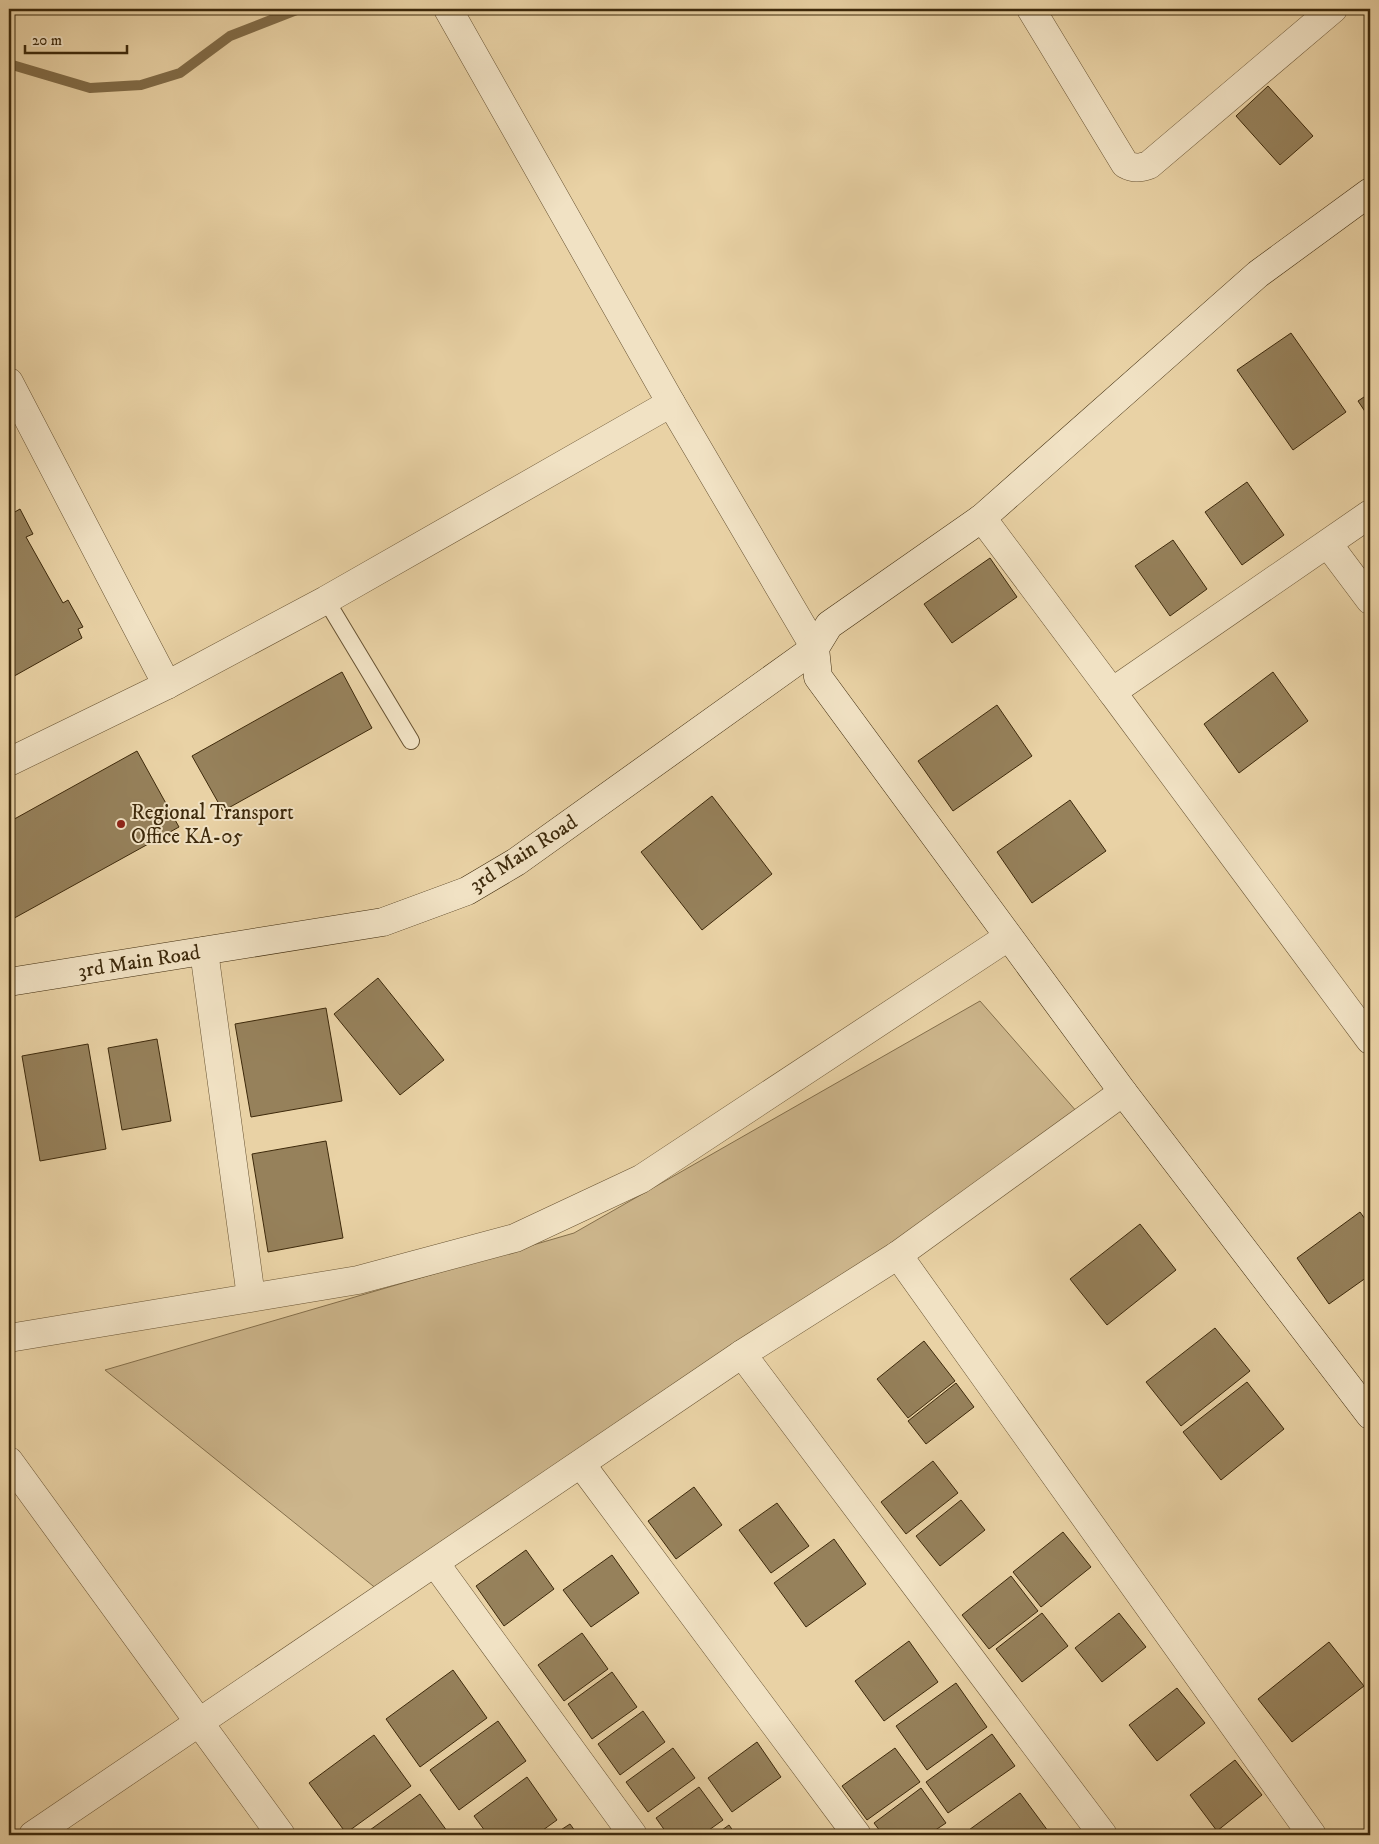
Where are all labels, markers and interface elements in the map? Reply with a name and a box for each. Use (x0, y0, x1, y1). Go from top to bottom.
scale bar (25, 22, 128, 54)
text: 20 m (32, 31, 62, 50)
place label: Regional Transport Office KA-05 (131, 800, 294, 850)
street label: 3rd Main Road (465, 809, 583, 898)
marker: Regional Transport Office KA-05 (115, 818, 127, 830)
street label: 3rd Main Road (76, 939, 202, 984)

